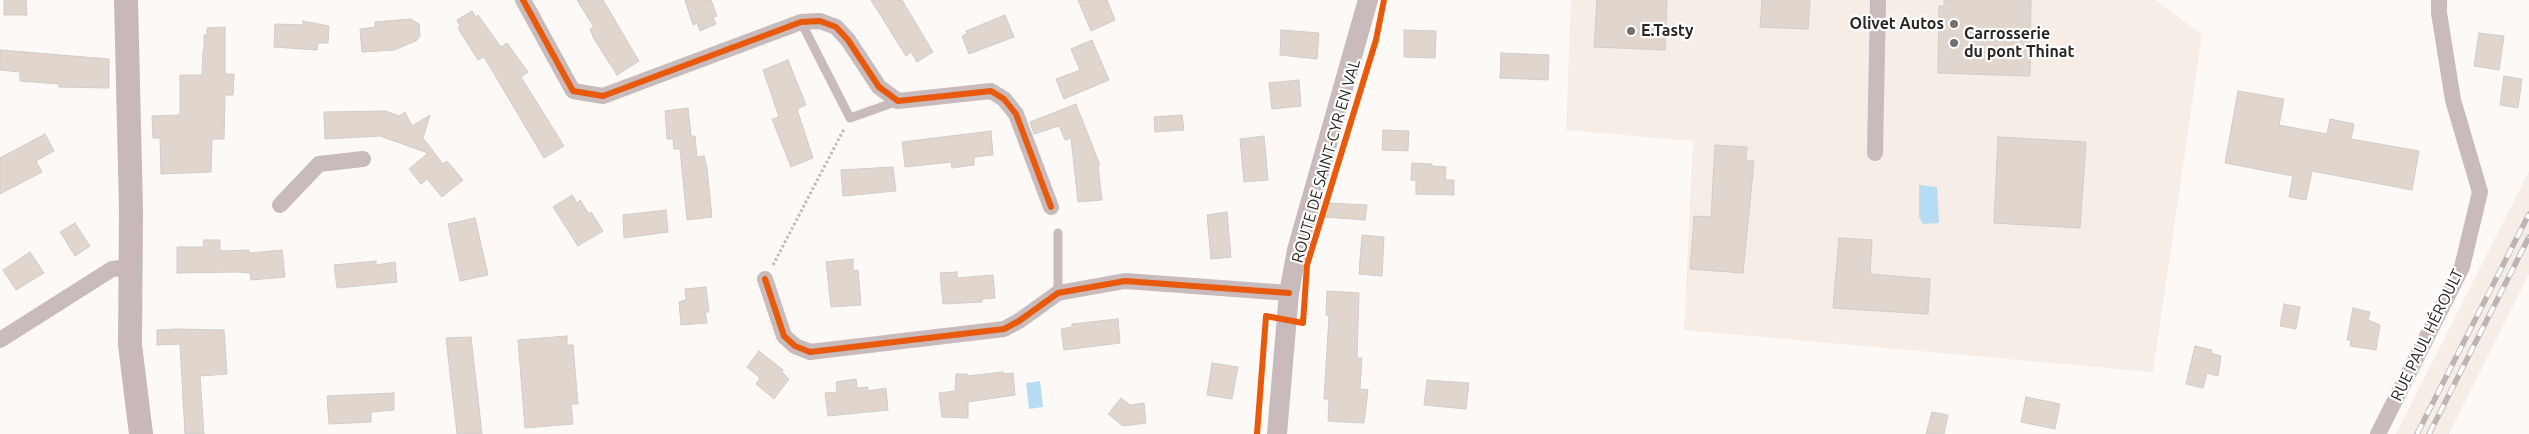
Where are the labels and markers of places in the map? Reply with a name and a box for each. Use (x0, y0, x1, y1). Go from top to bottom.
place label: Olivet Autos (1850, 14, 1944, 34)
marker: Olivet Autos (1948, 18, 1960, 30)
place label: E.Tasty (1641, 21, 1694, 41)
place label: Carrosserie du pont Thinat (1964, 24, 2074, 62)
marker: E.Tasty (1625, 25, 1637, 37)
marker: Carrosserie du pont Thinat (1948, 37, 1960, 49)

